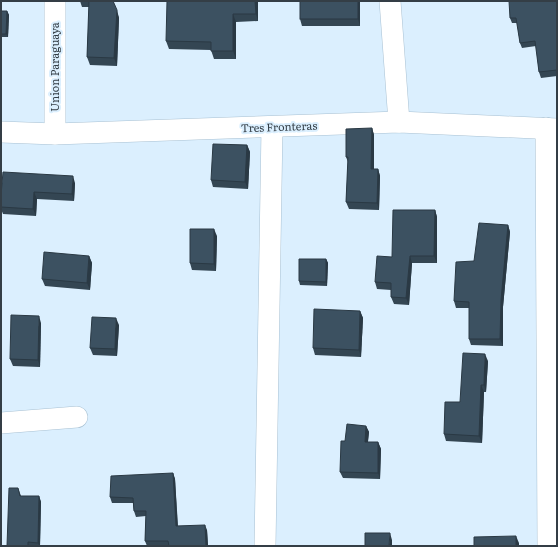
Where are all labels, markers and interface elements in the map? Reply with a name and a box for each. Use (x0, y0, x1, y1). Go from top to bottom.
street label: Union Paraguaya (46, 22, 62, 112)
street label: Tres Fronteras (240, 117, 318, 135)

